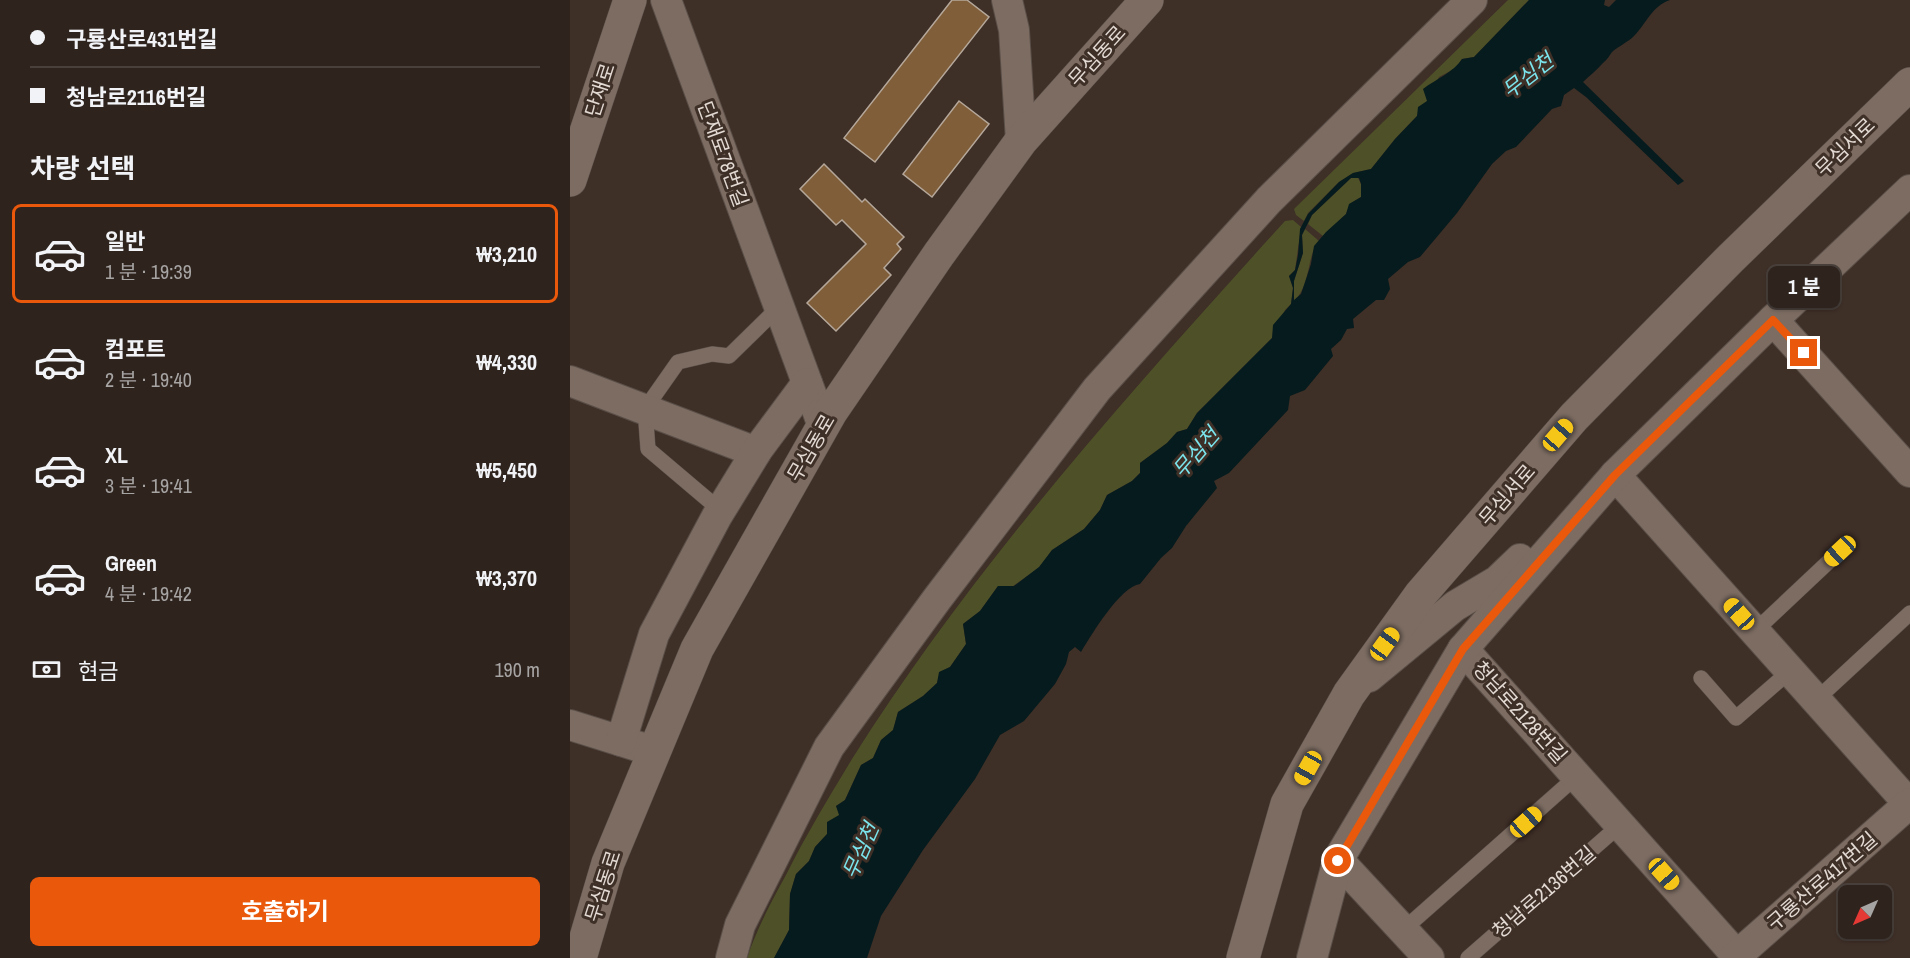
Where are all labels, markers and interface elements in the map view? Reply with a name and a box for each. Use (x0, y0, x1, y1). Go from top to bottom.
street label: 무심동로 (1062, 19, 1131, 92)
text: 구룡산로431번길 (66, 24, 218, 54)
water label: 무심천 (1496, 45, 1562, 105)
street label: 단재로 (578, 59, 621, 120)
text: 청남로2116번길 (66, 82, 206, 112)
street label: 단재로78번길 (692, 97, 755, 210)
street label: 무심서로 (1809, 111, 1881, 182)
text: 차량 선택 (30, 150, 136, 186)
text: 일반 (105, 226, 145, 256)
icon: car (33, 227, 87, 281)
text: ₩3,210 (476, 239, 537, 269)
text: 1 분 · 19:39 (105, 258, 192, 285)
callout: 1 분 (1768, 266, 1840, 308)
text: 1 분 (1788, 273, 1820, 300)
text: 컴포트 (105, 334, 166, 364)
icon: car (33, 335, 87, 389)
route end (1790, 339, 1817, 366)
text: ₩4,330 (476, 347, 537, 377)
text: 2 분 · 19:40 (105, 366, 192, 393)
street label: 무심동로 (780, 409, 841, 486)
car (1539, 416, 1577, 454)
water label: 무심천 (1166, 419, 1227, 484)
text: XL (105, 440, 128, 470)
icon: car (33, 443, 87, 497)
text: ₩5,450 (476, 455, 537, 485)
street label: 무심서로 (1472, 458, 1541, 531)
text: 3 분 · 19:41 (105, 472, 192, 499)
car (1821, 532, 1859, 570)
text: Green (105, 548, 157, 578)
icon: car (33, 551, 87, 605)
text: ₩3,370 (476, 563, 537, 593)
text: 4 분 · 19:42 (105, 580, 192, 607)
car (1720, 595, 1758, 633)
car (1367, 624, 1403, 664)
icon: cash (30, 653, 63, 686)
street label: 청남로2128번길 (1467, 655, 1573, 768)
text: 현금 (78, 656, 118, 686)
text: 190 m (494, 656, 540, 683)
car (1291, 748, 1325, 788)
car (1507, 803, 1545, 841)
water label: 무심천 (836, 816, 887, 883)
street label: 구룡산로417번길 (1761, 825, 1883, 936)
street label: 청남로2136번길 (1486, 839, 1601, 944)
street label: 무심동로 (578, 847, 627, 925)
route start (1324, 847, 1351, 874)
car (1645, 855, 1683, 893)
button: 호출하기 (30, 877, 540, 946)
north arrow (1838, 885, 1892, 939)
map controls (1838, 885, 1892, 939)

